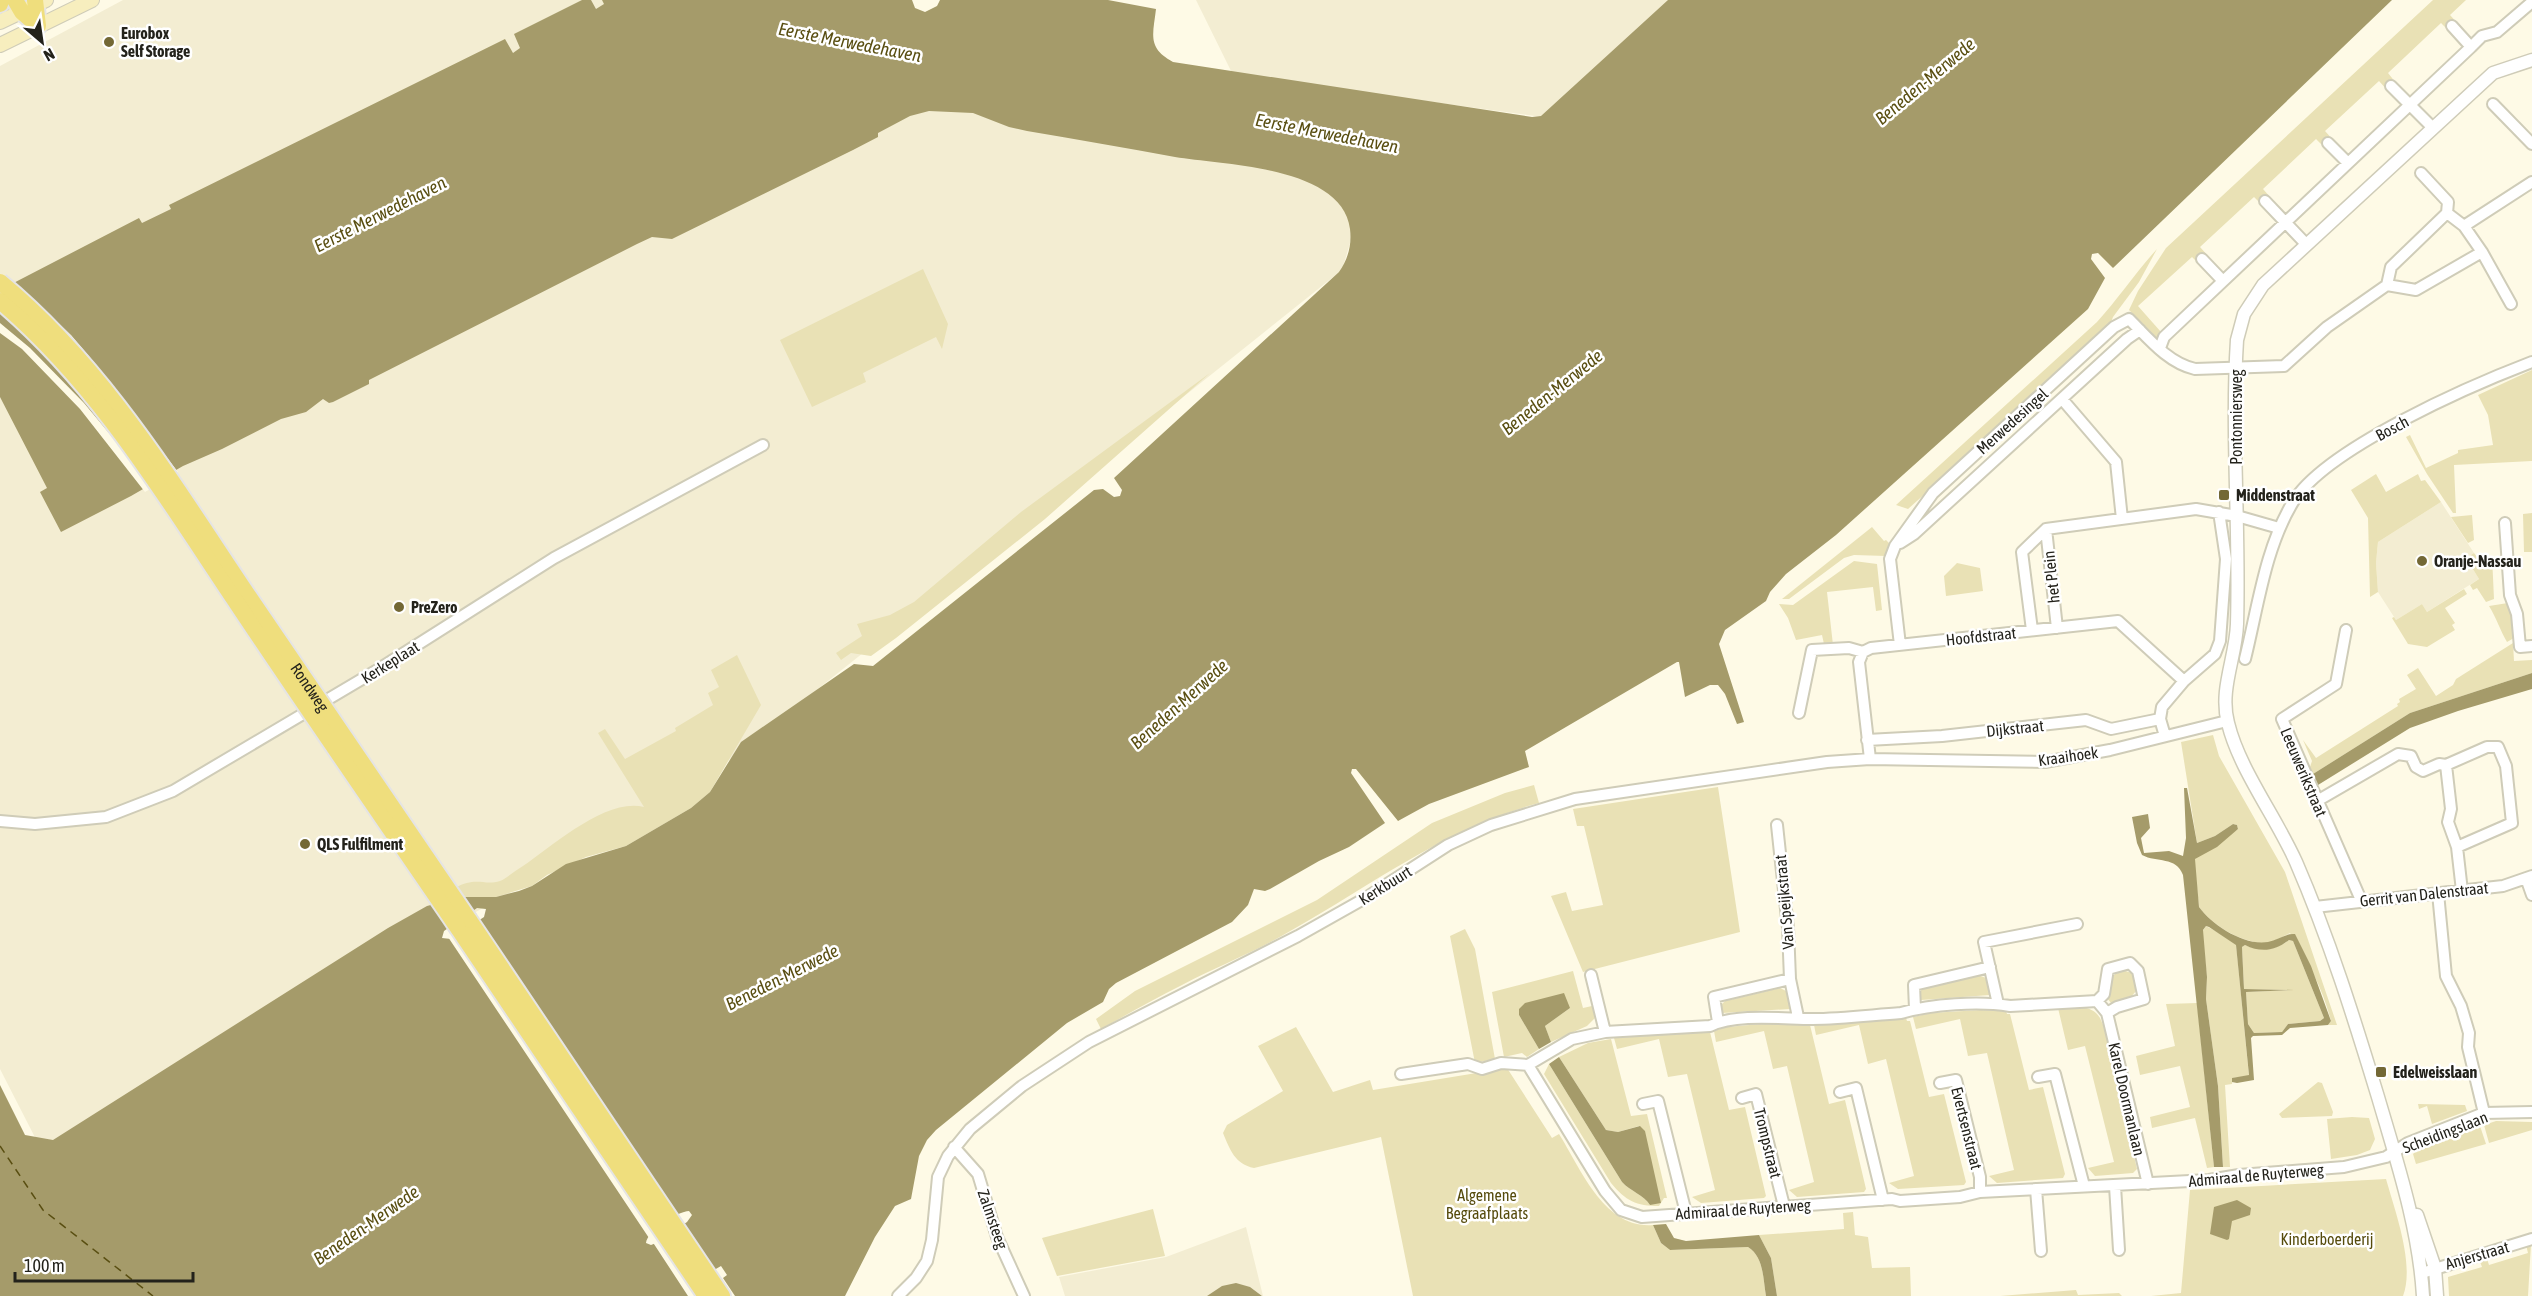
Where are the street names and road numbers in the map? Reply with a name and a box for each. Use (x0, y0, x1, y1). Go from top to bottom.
street label: Pontonniersweg (2227, 369, 2246, 465)
street label: Merwedesingel (1973, 384, 2052, 458)
street label: Bosch (2373, 412, 2411, 444)
street label: het Plein (2039, 550, 2063, 604)
street label: Hoofdstraat (1945, 623, 2017, 649)
street label: Kerkeplaat (358, 637, 423, 688)
street label: Rondweg (287, 660, 333, 715)
street label: Dijkstraat (1985, 716, 2045, 741)
street label: Leeuwerikstraat (2277, 725, 2331, 819)
street label: Kraaihoek (2037, 743, 2099, 769)
street label: Van Speijkstraat (1771, 853, 1798, 950)
street label: Kerkbuurt (1355, 862, 1415, 908)
street label: Gerrit van Dalenstraat (2359, 878, 2490, 910)
street label: Karel Doormanlaan (2105, 1041, 2149, 1157)
street label: Evertsenstraat (1948, 1085, 1986, 1172)
street label: Trompstraat (1750, 1106, 1785, 1181)
street label: Scheidingslaan (2400, 1108, 2490, 1157)
street label: Admiraal de Ruyterweg (2188, 1160, 2325, 1191)
street label: Zalmsteeg (973, 1187, 1012, 1252)
street label: Admiraal de Ruyterweg (1675, 1195, 1811, 1224)
street label: Anjerstraat (2443, 1237, 2512, 1274)

